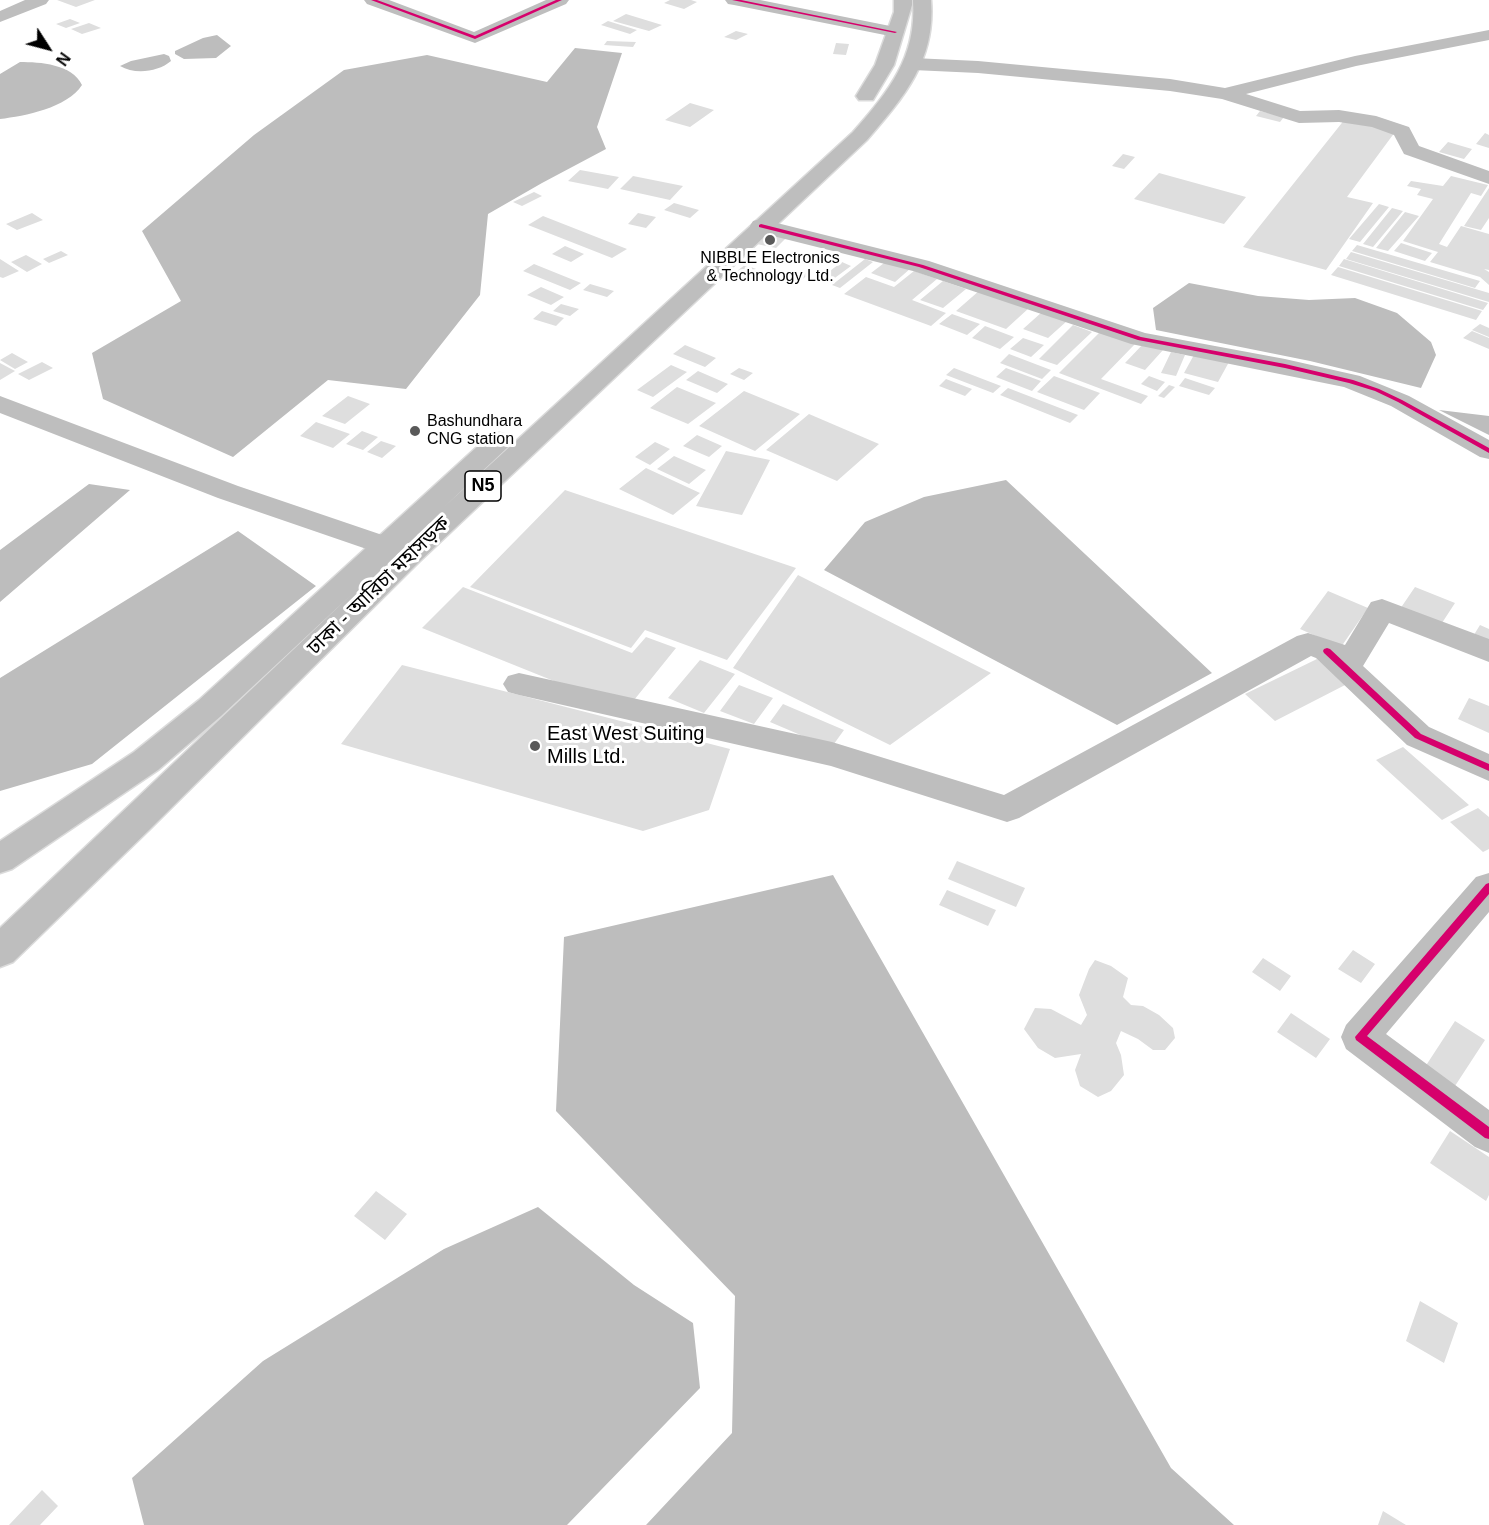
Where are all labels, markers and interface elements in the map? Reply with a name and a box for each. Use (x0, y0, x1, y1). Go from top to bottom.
north arrow (18, 18, 78, 78)
text: N (53, 49, 73, 69)
marker: NIBBLE Electronics & Technology Ltd. (763, 233, 777, 247)
place label: NIBBLE Electronics & Technology Ltd. (700, 249, 840, 287)
place label: Bashundhara CNG station (427, 412, 522, 450)
marker: Bashundhara CNG station (408, 424, 422, 438)
road number: N5 (465, 471, 501, 501)
street label: ঢাকা - আরিচা মহাসড়ক (303, 512, 455, 660)
place label: East West Suiting Mills Ltd. (547, 722, 704, 769)
marker: East West Suiting Mills Ltd. (528, 739, 542, 753)

